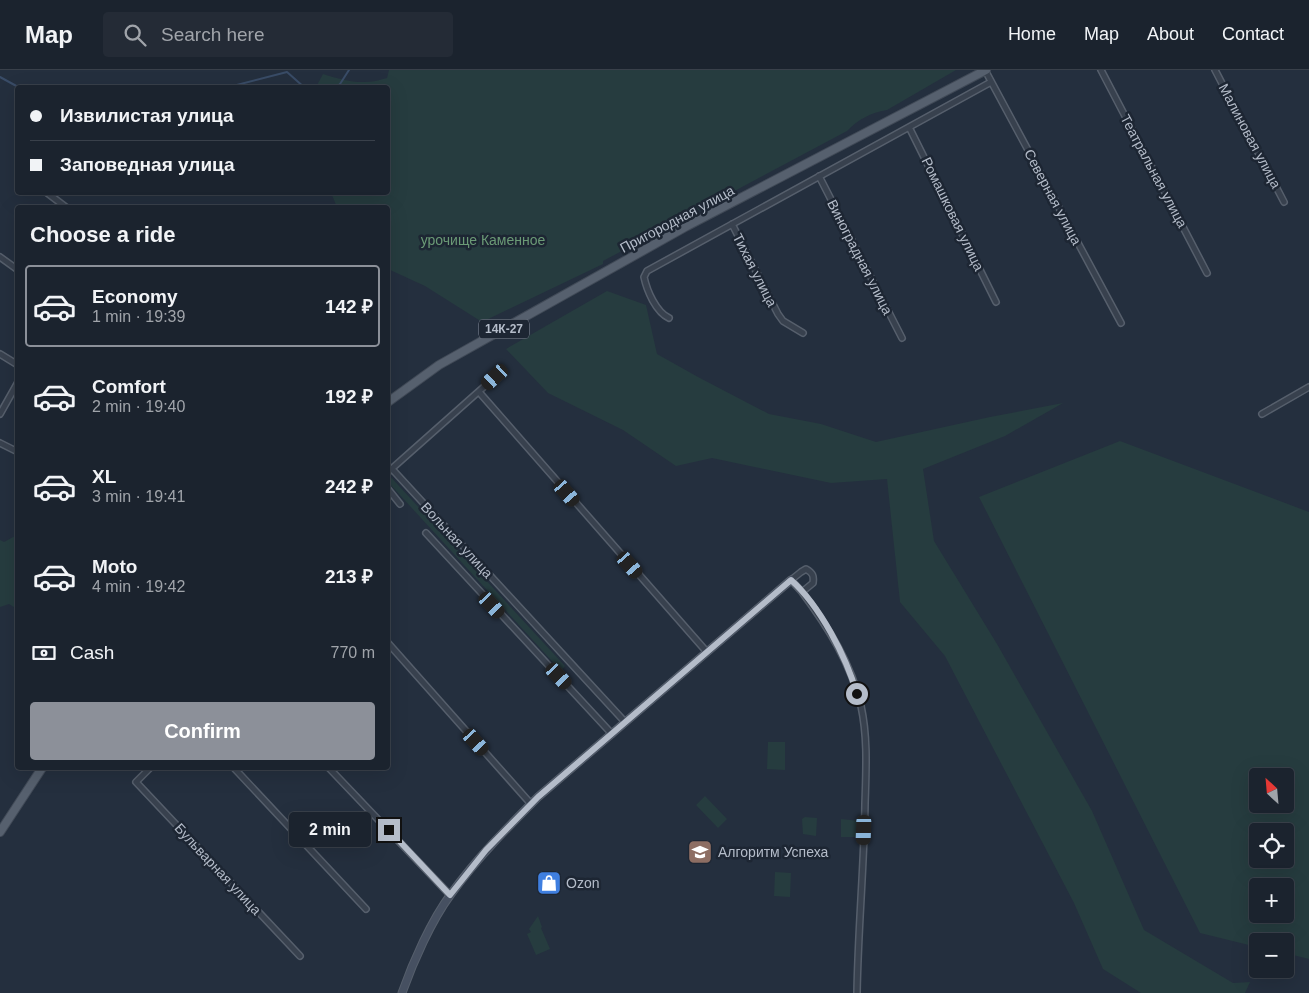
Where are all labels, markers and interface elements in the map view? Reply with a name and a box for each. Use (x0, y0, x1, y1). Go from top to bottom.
search box (103, 12, 453, 57)
text: Map (25, 21, 73, 48)
icon: search (121, 21, 149, 49)
text: Search here (161, 24, 265, 45)
text: Home (1008, 24, 1056, 44)
text: Map (1084, 24, 1119, 44)
text: About (1147, 24, 1194, 44)
text: Contact (1222, 24, 1284, 44)
street label: Малиновая улица (1216, 81, 1284, 191)
text: Извилистая улица (60, 105, 234, 126)
street label: Театральная улица (1117, 112, 1191, 231)
street label: Северная улица (1021, 146, 1085, 248)
text: Заповедная улица (60, 154, 235, 175)
street label: Ромашковая улица (919, 155, 988, 274)
street label: Пригородная улица (617, 182, 737, 256)
street label: Виноградная улица (824, 197, 896, 317)
text: Choose a ride (30, 222, 175, 247)
street label: Тихая улица (730, 231, 780, 310)
park label: урочище Каменное (421, 232, 546, 248)
icon: car (32, 284, 77, 329)
text: Economy (92, 286, 178, 307)
text: 142 ₽ (325, 296, 373, 317)
text: 1 min · 19:39 (92, 308, 185, 325)
road number: 14К-27 (479, 320, 529, 338)
car (478, 361, 511, 393)
icon: car (32, 374, 77, 419)
text: Comfort (92, 376, 166, 397)
text: 192 ₽ (325, 386, 373, 407)
text: 2 min · 19:40 (92, 398, 185, 415)
icon: car (32, 464, 77, 509)
text: XL (92, 466, 116, 487)
text: 242 ₽ (325, 476, 373, 497)
car (551, 477, 582, 509)
text: 3 min · 19:41 (92, 488, 185, 505)
street label: Вольная улица (418, 499, 496, 581)
car (614, 549, 645, 581)
icon: car (32, 554, 77, 599)
text: Moto (92, 556, 137, 577)
text: 213 ₽ (325, 566, 373, 587)
text: 4 min · 19:42 (92, 578, 185, 595)
car (476, 589, 507, 621)
icon: cash (30, 639, 58, 667)
text: Cash (70, 642, 114, 663)
text: 770 m (331, 644, 375, 661)
car (543, 660, 574, 692)
route start (846, 683, 868, 705)
button: Confirm (30, 702, 375, 760)
car (460, 726, 491, 758)
north arrow (1249, 768, 1294, 812)
map controls (1249, 768, 1294, 978)
callout: 2 min (289, 812, 372, 848)
car (855, 815, 872, 845)
route end (378, 819, 400, 841)
street label: Бульварная улица (171, 820, 265, 918)
text: 2 min (309, 821, 351, 838)
button: locate (1249, 823, 1294, 868)
school or university icon: Алгоритм Успеха (687, 839, 713, 865)
place label: Алгоритм Успеха (718, 844, 828, 860)
shop icon: Ozon (536, 870, 562, 896)
place label: Ozon (566, 875, 599, 891)
button: + (1249, 878, 1294, 923)
button: − (1249, 933, 1294, 978)

